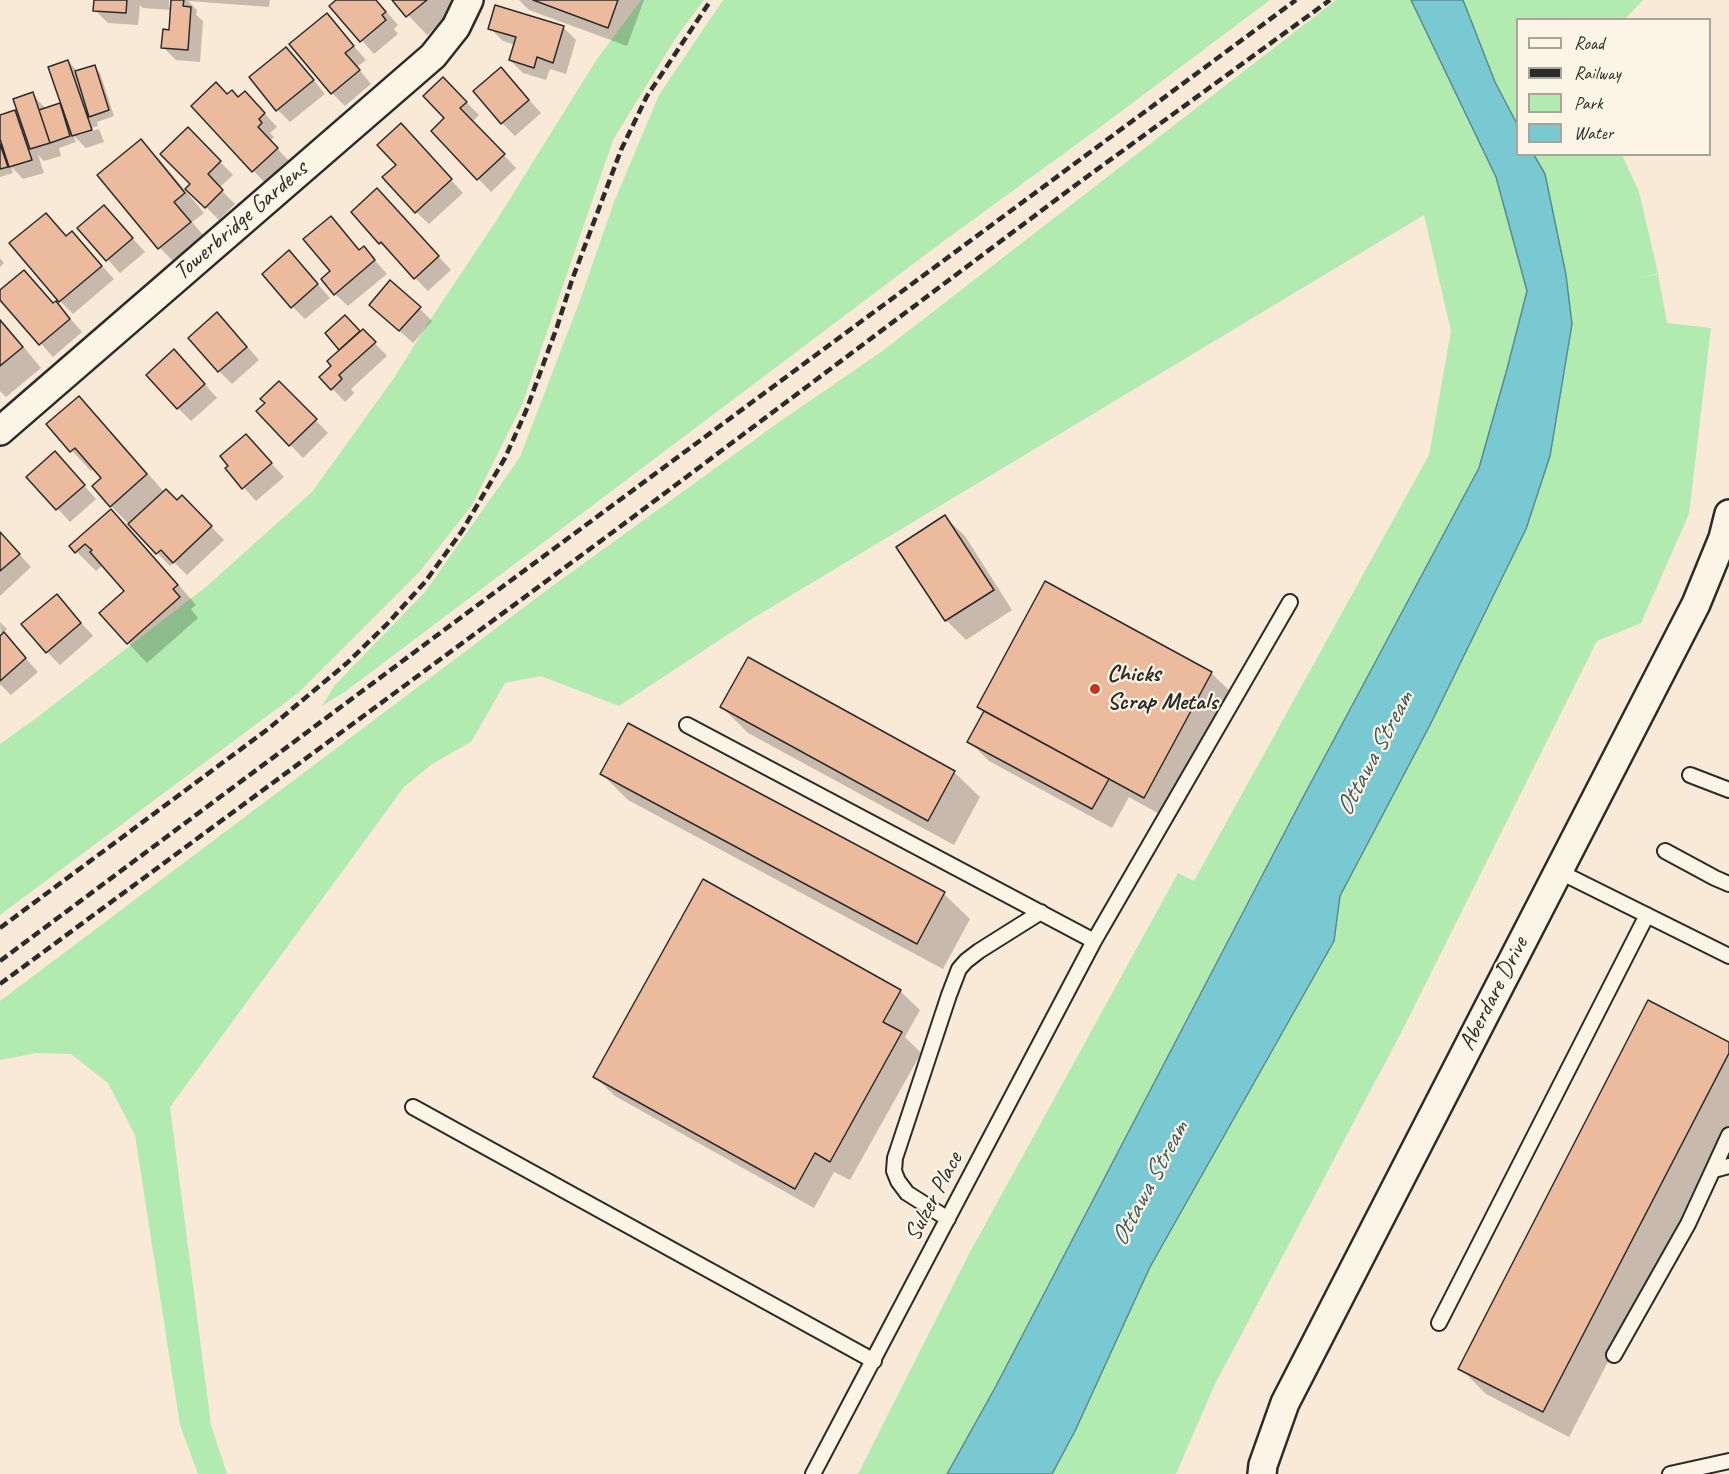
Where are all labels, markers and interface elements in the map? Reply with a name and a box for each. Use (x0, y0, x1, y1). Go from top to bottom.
legend (1516, 18, 1711, 156)
text: Road (1574, 32, 1604, 54)
text: Railway (1574, 62, 1621, 84)
text: Park (1574, 92, 1603, 114)
text: Water (1574, 122, 1613, 144)
street label: Towerbridge Gardens (168, 155, 314, 287)
place label: Chicks Scrap Metals (1107, 661, 1217, 717)
marker: Chicks Scrap Metals (1088, 682, 1102, 696)
water label: Ottawa Stream (1329, 686, 1421, 822)
street label: Aberdare Drive (1453, 933, 1535, 1055)
water label: Ottawa Stream (1104, 1116, 1196, 1252)
street label: Sulzer Place (899, 1148, 969, 1246)

